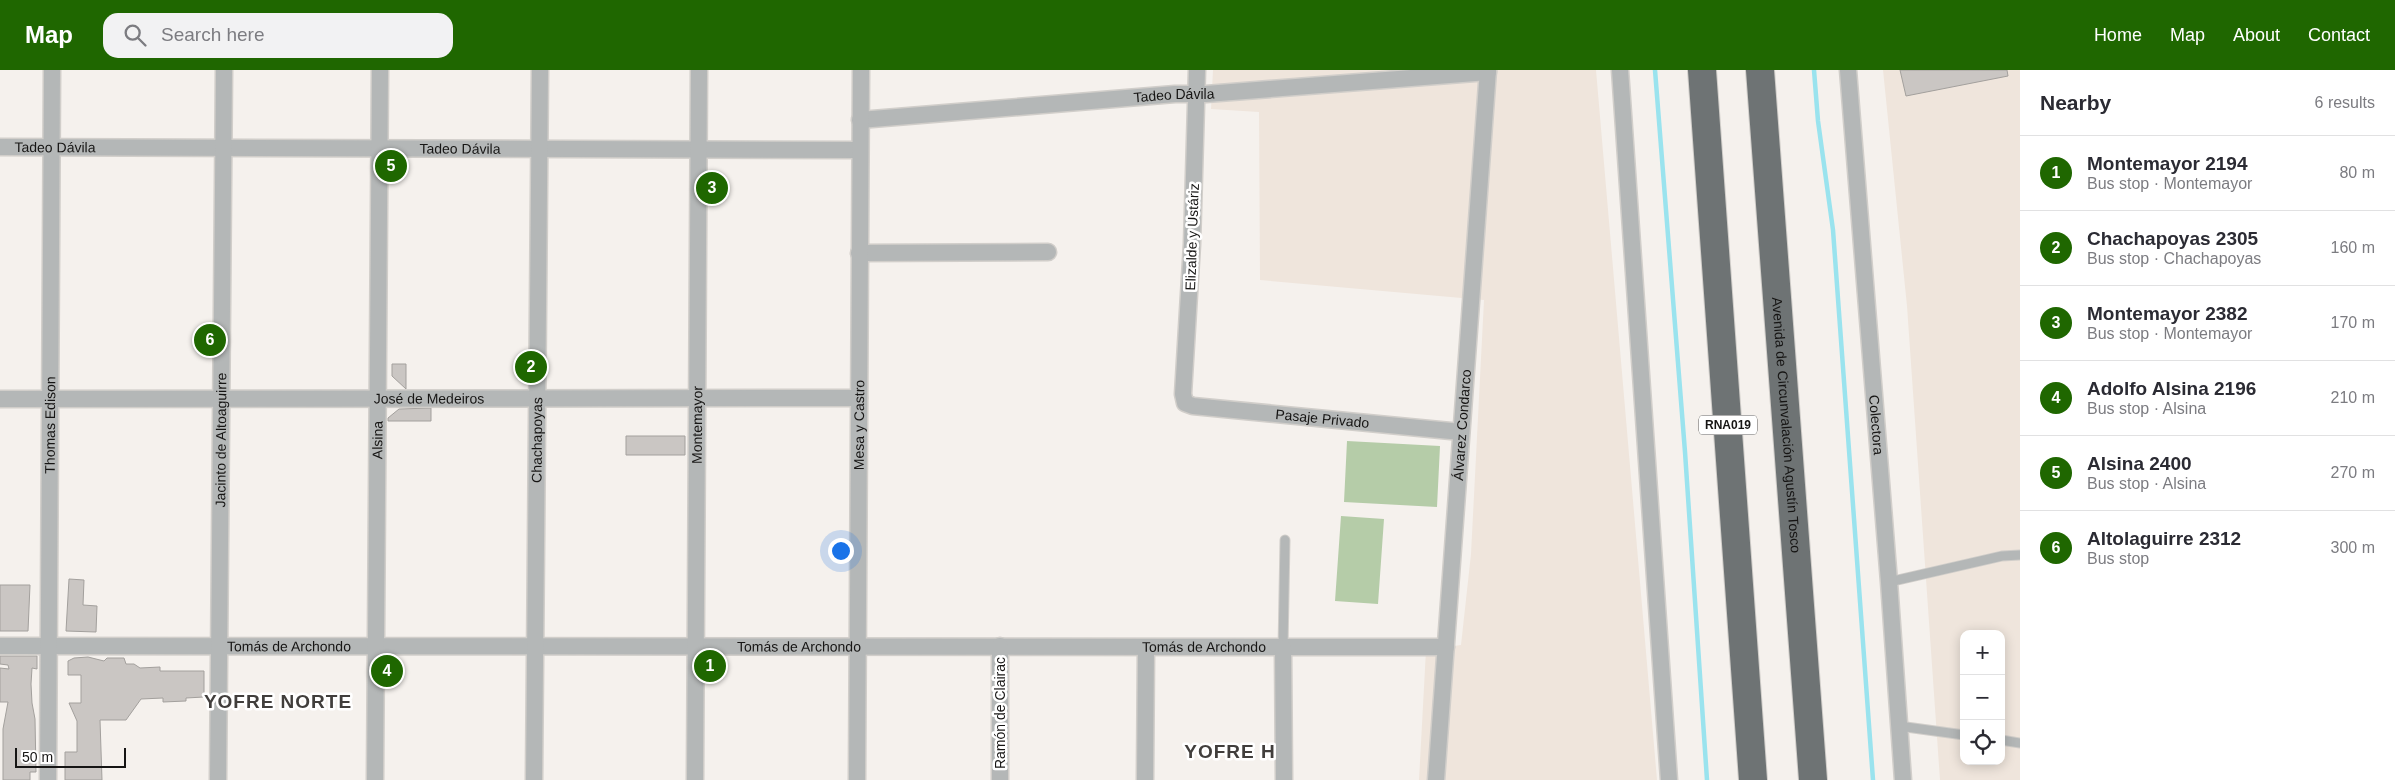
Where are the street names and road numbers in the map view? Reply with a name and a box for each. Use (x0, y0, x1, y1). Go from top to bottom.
street label: Tadeo Dávila (1133, 85, 1215, 105)
street label: Tadeo Dávila (14, 139, 96, 155)
street label: Tadeo Dávila (419, 140, 501, 157)
street label: Elizalde y Ustáriz (1182, 183, 1202, 291)
street label: Avenida de Circunvalación Agustín Tosco (1769, 296, 1804, 554)
street label: Álvarez Condarco (1450, 369, 1474, 481)
street label: Jacinto de Altoaguirre (212, 372, 229, 507)
street label: Thomas Edison (42, 376, 58, 474)
street label: Mesa y Castro (851, 380, 867, 470)
street label: Montemayor (689, 386, 705, 464)
street label: José de Medeiros (374, 390, 484, 407)
street label: Colectora (1866, 394, 1887, 456)
street label: Chachapoyas (529, 397, 545, 483)
street label: Pasaje Privado (1275, 406, 1370, 431)
road number: RNA019 (1699, 416, 1757, 434)
street label: Alsina (369, 421, 386, 459)
street label: Tomás de Archondo (227, 638, 351, 654)
street label: Tomás de Archondo (737, 639, 861, 655)
street label: Tomás de Archondo (1142, 639, 1266, 655)
street label: Ramón de Clairac (992, 657, 1008, 769)

